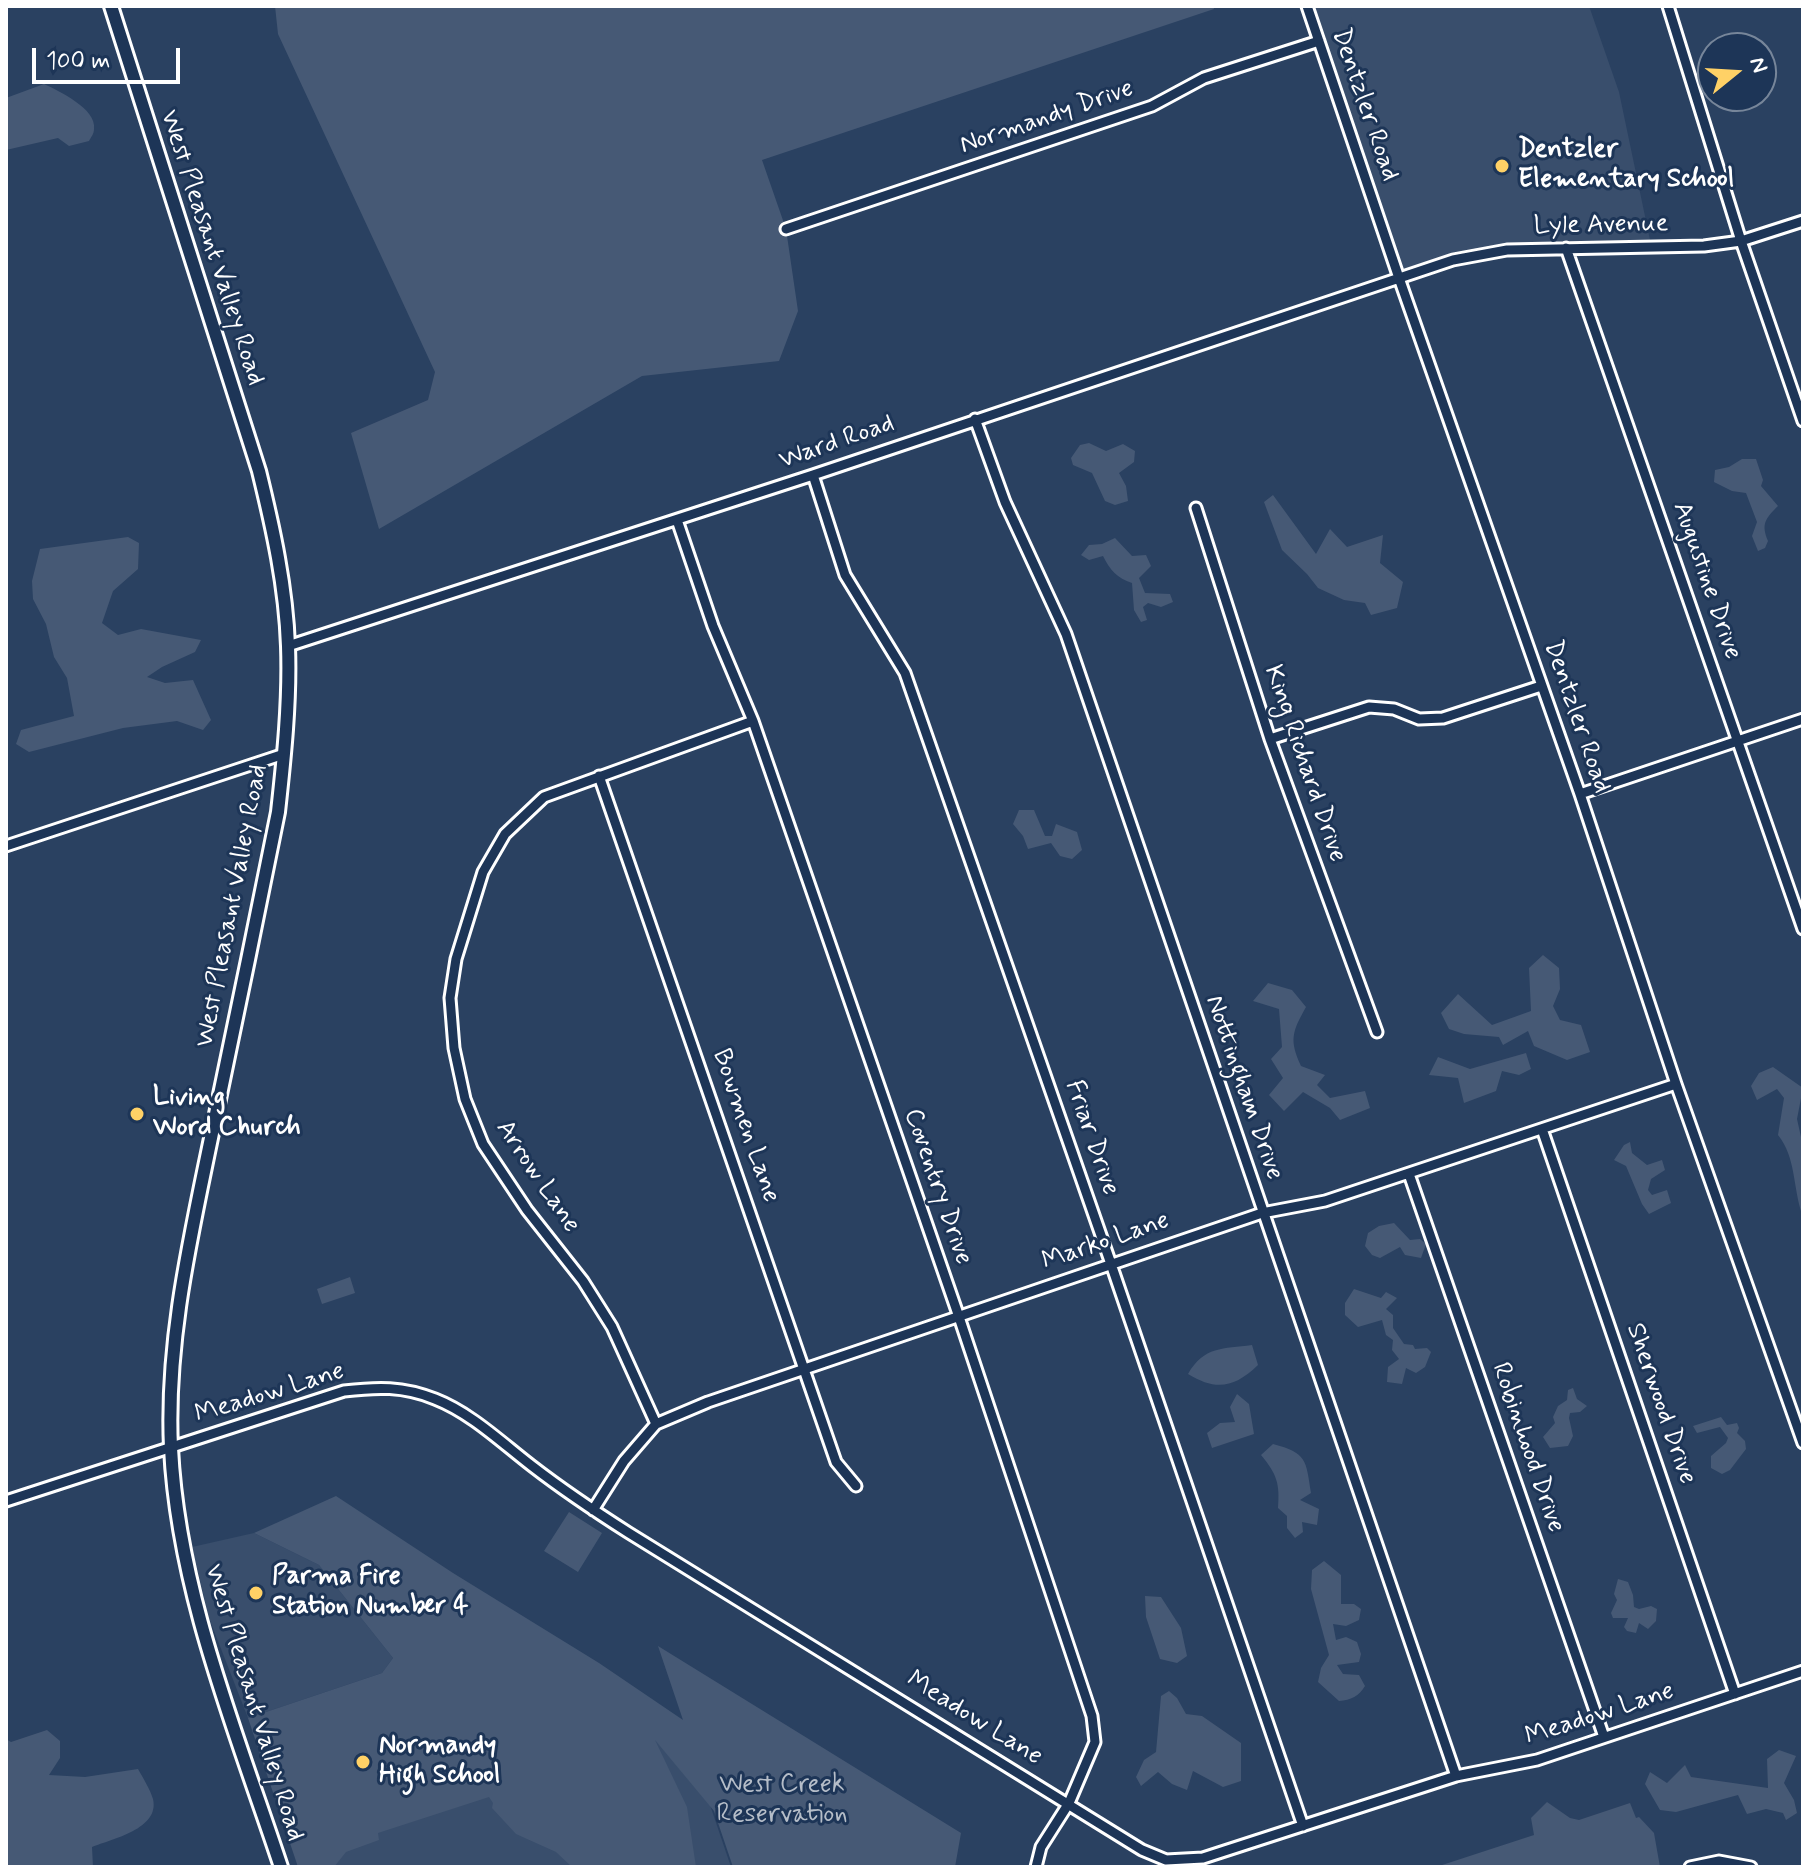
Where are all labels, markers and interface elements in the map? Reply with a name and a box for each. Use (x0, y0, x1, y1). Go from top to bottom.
street label: Dentzler Road (1323, 25, 1405, 185)
scale bar (36, 32, 184, 82)
north arrow (1697, 32, 1777, 112)
text: 100 m (46, 46, 110, 77)
text: N (1742, 54, 1774, 76)
street label: Normandy Drive (956, 74, 1138, 162)
street label: West Pleasant Valley Road (152, 106, 270, 390)
place label: Dentzler Elementary School (1518, 135, 1734, 196)
marker: Dentzler Elementary School (1493, 157, 1511, 175)
street label: Lyle Avenue (1533, 209, 1669, 243)
street label: Ward Road (775, 409, 899, 477)
street label: Augustine Drive (1664, 498, 1748, 664)
street label: Dentzler Road (1535, 637, 1617, 797)
street label: King Richard Drive (1256, 661, 1352, 867)
street label: West Pleasant Valley Road (190, 762, 276, 1050)
street label: Nottingham Drive (1197, 992, 1289, 1184)
street label: Bowmen Lane (704, 1045, 786, 1207)
street label: Friar Drive (1057, 1076, 1125, 1200)
place label: Living Word Church (153, 1083, 301, 1144)
marker: Living Word Church (128, 1105, 146, 1123)
street label: Coventry Drive (896, 1105, 978, 1269)
street label: Arrow Lane (488, 1115, 586, 1239)
street label: Marko Lane (1038, 1206, 1174, 1278)
street label: Sherwood Drive (1618, 1319, 1702, 1489)
street label: Meadow Lane (191, 1356, 349, 1432)
street label: Robinhood Drive (1483, 1359, 1571, 1537)
street label: West Pleasant Valley Road (196, 1561, 310, 1845)
place label: Parma Fire Station Number 4 (272, 1562, 468, 1624)
marker: Parma Fire Station Number 4 (247, 1584, 265, 1602)
street label: Meadow Lane (900, 1665, 1048, 1773)
street label: Meadow Lane (1522, 1676, 1678, 1754)
place label: Normandy High School (379, 1731, 500, 1792)
marker: Normandy High School (354, 1753, 372, 1771)
park label: West Creek Reservation (716, 1770, 848, 1832)

